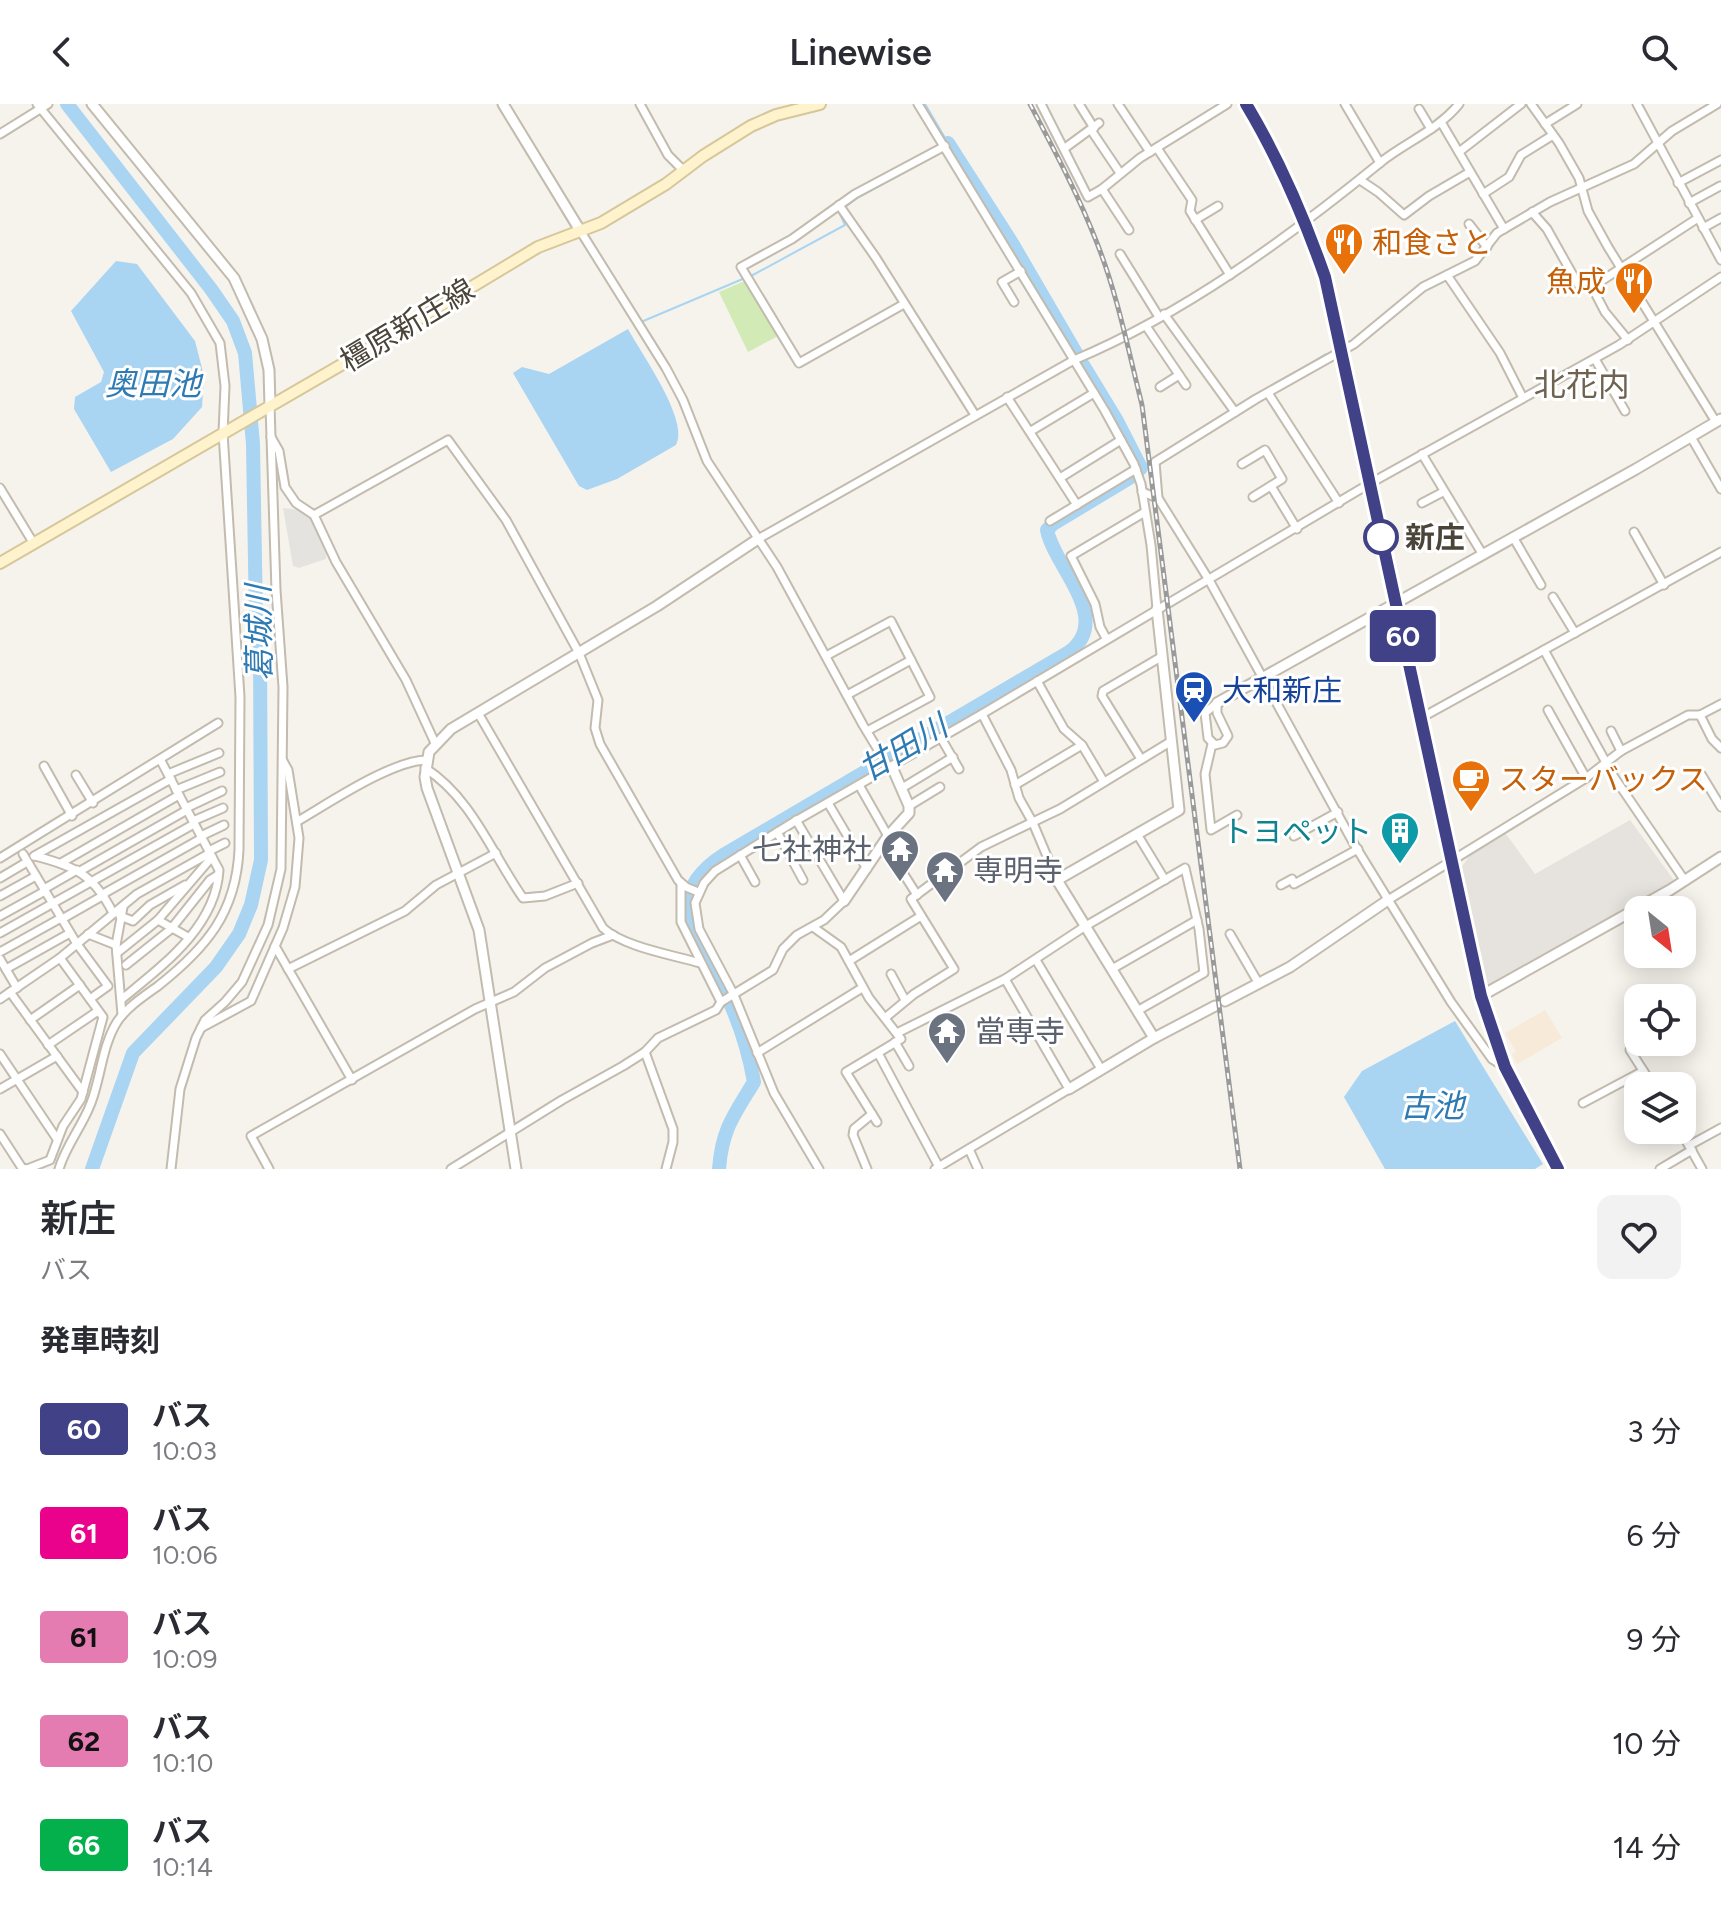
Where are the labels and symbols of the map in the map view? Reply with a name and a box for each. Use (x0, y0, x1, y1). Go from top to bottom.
restaurant icon: 和食さと (1323, 221, 1365, 276)
place label: 和食さと (1372, 224, 1492, 261)
restaurant icon: 魚成 (1613, 260, 1655, 315)
place label: 魚成 (1546, 263, 1606, 300)
street label: 橿原新庄線 (333, 271, 481, 379)
water label: 奥田池 (105, 365, 204, 403)
district label: 北花内 (1534, 366, 1630, 404)
place label: 新庄 (1405, 519, 1465, 556)
marker: 新庄 (1364, 520, 1398, 554)
water label: 葛城川 (239, 582, 279, 681)
line badge: 60 (1367, 610, 1439, 662)
station icon: 大和新庄 (1173, 669, 1215, 724)
place label: 大和新庄 (1222, 672, 1342, 709)
water label: 甘田川 (852, 705, 956, 789)
cafe icon: スターバックス (1450, 758, 1492, 813)
place label: スターバックス (1499, 761, 1708, 798)
building icon: トヨペット (1379, 810, 1421, 865)
place label: トヨペット (1222, 813, 1372, 850)
temple icon: 七社神社 (879, 828, 921, 883)
place label: 七社神社 (752, 831, 872, 868)
temple icon: 専明寺 (924, 849, 966, 904)
place label: 専明寺 (973, 852, 1063, 889)
north arrow (1624, 896, 1696, 968)
temple icon: 當専寺 (926, 1010, 968, 1065)
place label: 當専寺 (975, 1013, 1065, 1050)
water label: 古池 (1400, 1087, 1467, 1125)

